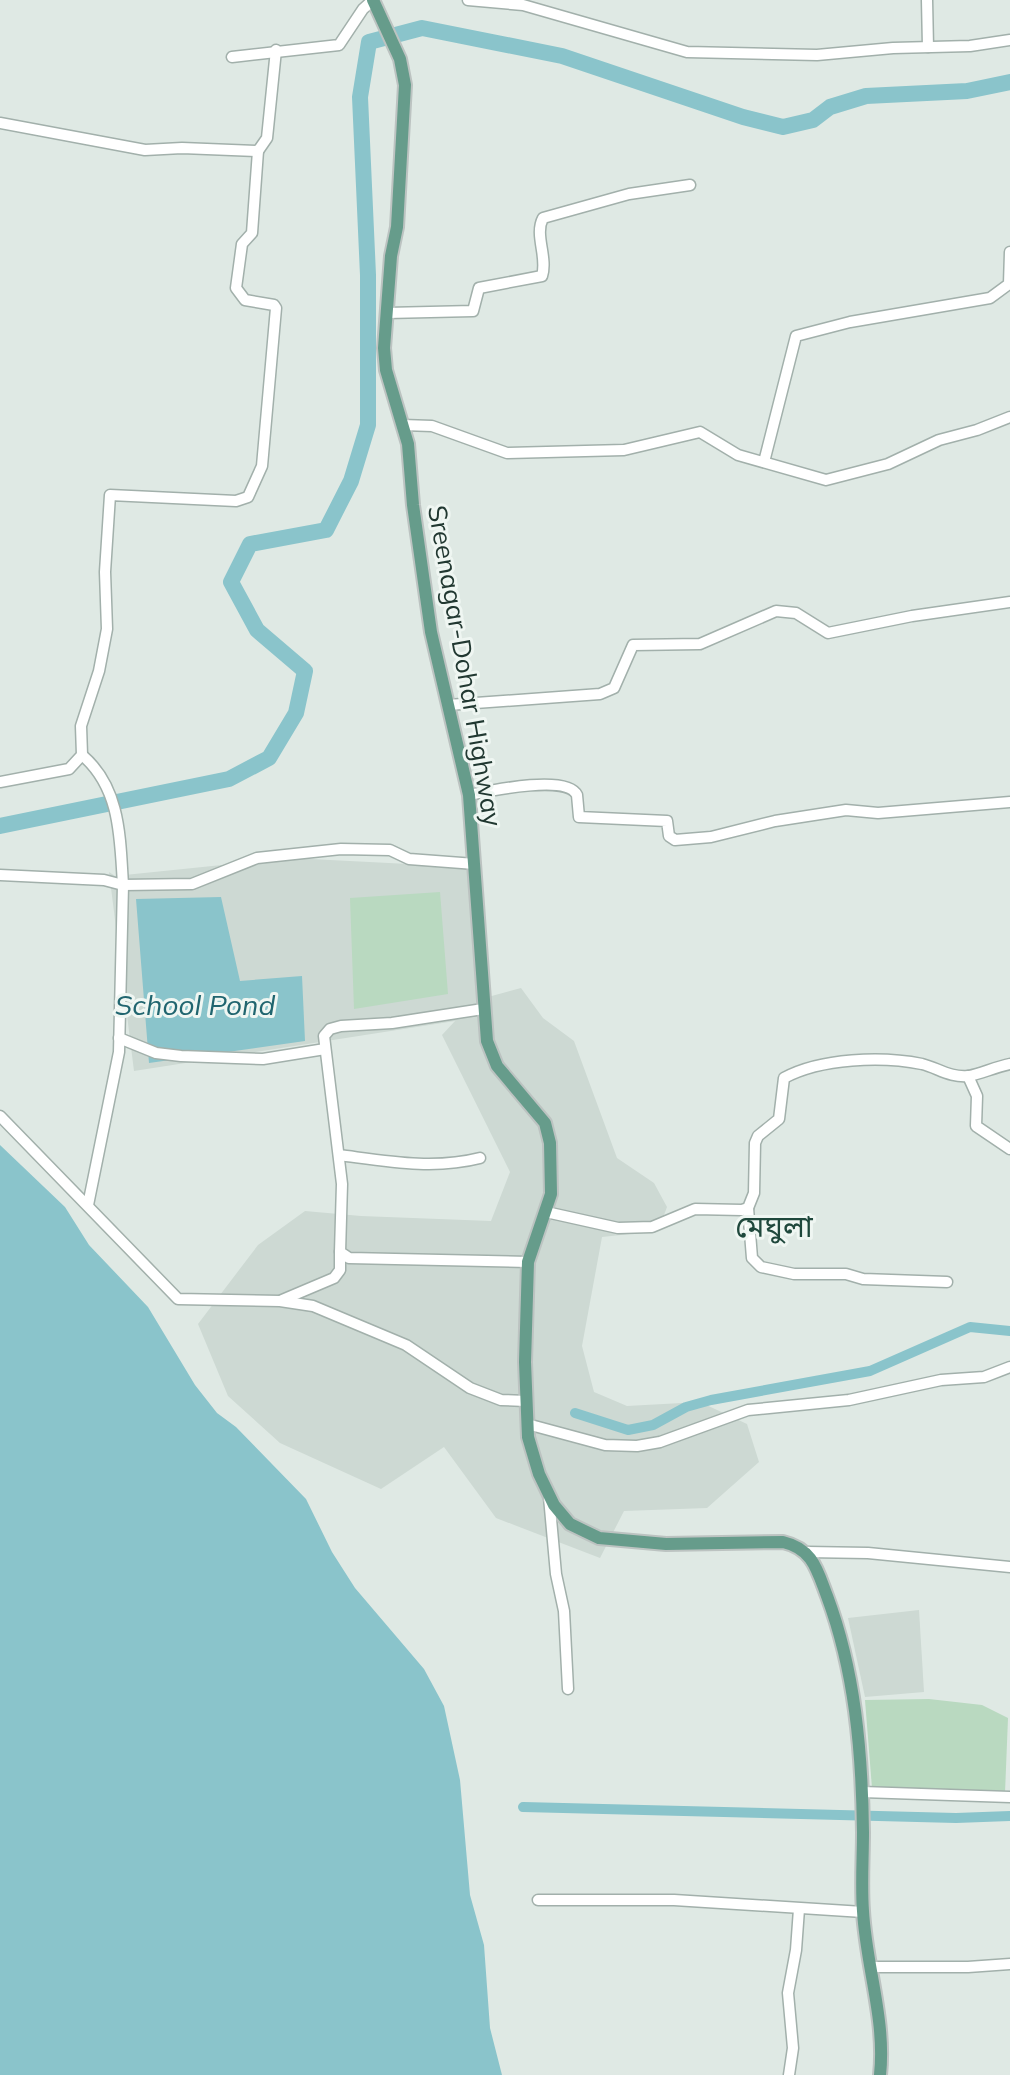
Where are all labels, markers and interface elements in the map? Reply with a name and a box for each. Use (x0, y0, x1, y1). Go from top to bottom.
street label: Sreenagar-Dohar Highway (421, 503, 510, 829)
water label: School Pond (115, 987, 275, 1022)
district label: মেঘুলা (735, 1207, 814, 1245)

